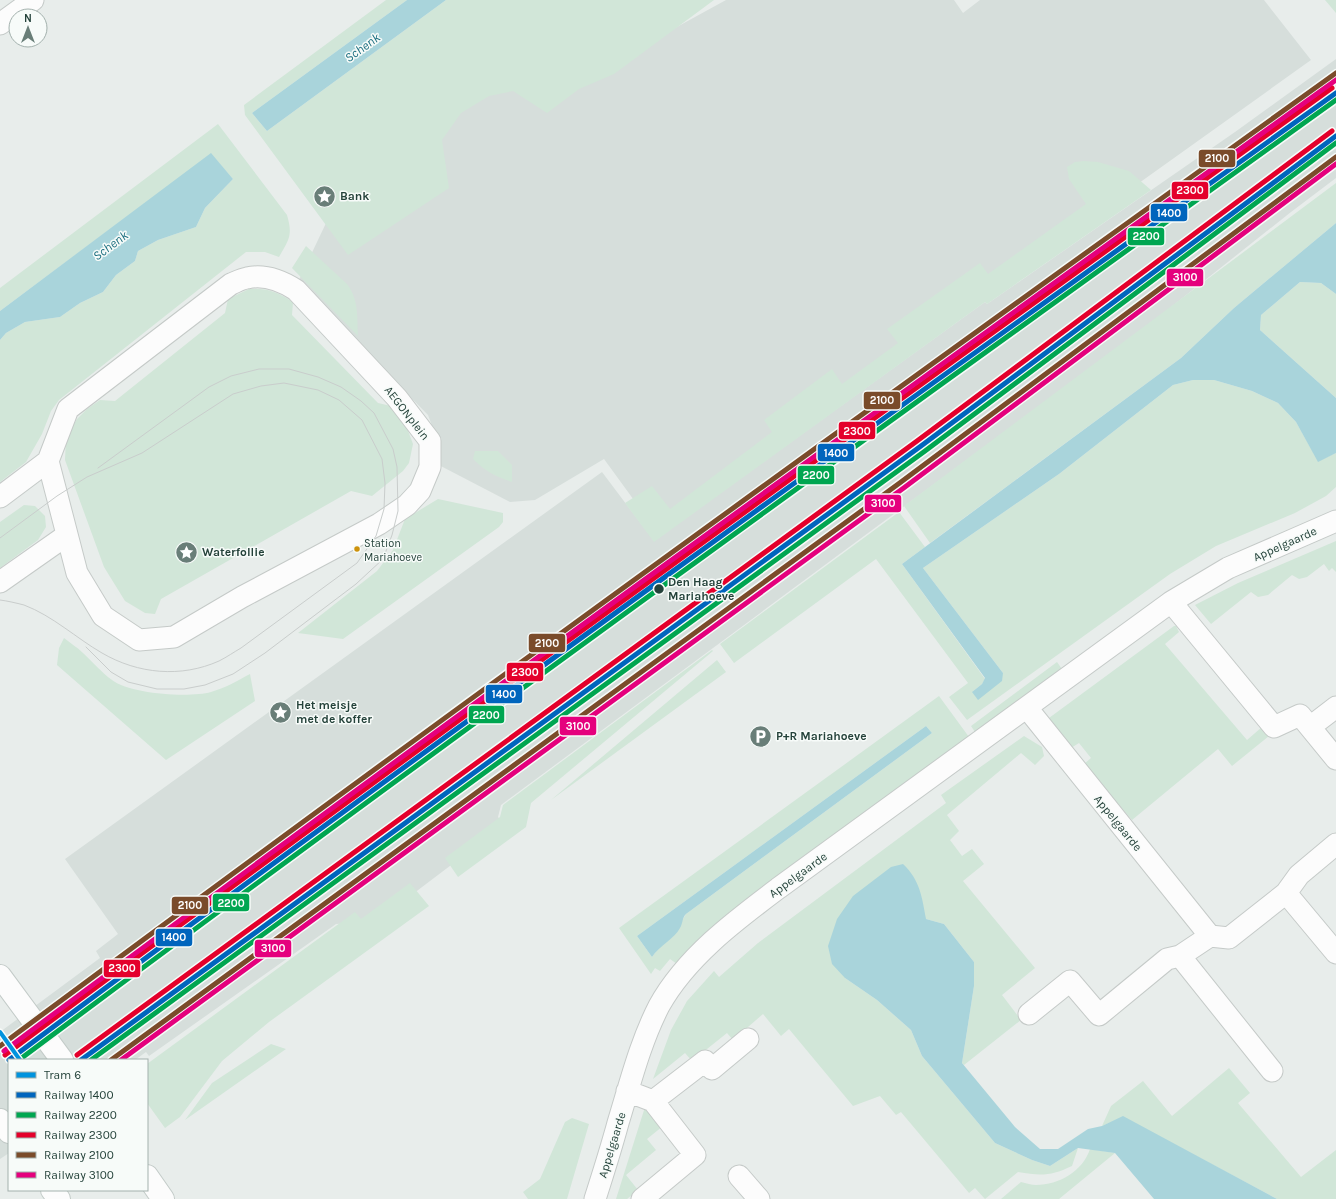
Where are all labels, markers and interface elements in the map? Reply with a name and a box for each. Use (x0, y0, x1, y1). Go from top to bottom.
north arrow (8, 8, 48, 48)
text: N (24, 12, 32, 25)
water label: Schenk (342, 29, 383, 65)
line badge: 2100 (1198, 149, 1236, 168)
text: 2100 (1205, 152, 1229, 165)
line badge: 2300 (1171, 181, 1209, 200)
place icon: Bank (312, 183, 338, 209)
text: 2300 (1176, 184, 1204, 197)
place label: Bank (340, 189, 369, 203)
line badge: 1400 (1150, 203, 1188, 222)
text: 1400 (1157, 207, 1181, 220)
water label: Schenk (90, 227, 131, 263)
line badge: 2200 (1127, 227, 1165, 246)
text: 2200 (1132, 230, 1160, 243)
line badge: 3100 (1166, 268, 1204, 287)
text: 3100 (1173, 271, 1197, 284)
street label: AEGONplein (382, 383, 432, 443)
line badge: 2100 (863, 391, 901, 410)
text: 2100 (870, 394, 894, 407)
line badge: 2300 (838, 421, 876, 440)
text: 2300 (843, 425, 871, 438)
line badge: 1400 (817, 443, 855, 462)
text: 1400 (824, 447, 848, 460)
line badge: 2200 (797, 465, 835, 485)
text: 2200 (802, 469, 830, 482)
line badge: 3100 (864, 494, 902, 513)
text: 3100 (871, 497, 895, 510)
street label: Appelgaarde (1251, 524, 1319, 564)
place label: Station Mariahoeve (364, 537, 423, 564)
place icon: Waterfollie (173, 539, 199, 565)
marker: Station Mariahoeve (352, 544, 362, 554)
place label: Waterfollie (202, 545, 265, 559)
place label: Den Haag Mariahoeve (668, 575, 734, 603)
marker: Den Haag Mariahoeve (652, 582, 666, 596)
line badge: 2100 (528, 633, 566, 653)
text: 2100 (535, 637, 559, 650)
line badge: 2300 (506, 662, 544, 682)
text: 2300 (511, 666, 539, 679)
line badge: 1400 (485, 684, 523, 704)
text: 1400 (492, 688, 516, 701)
place label: Het meisje met de koffer (296, 698, 372, 726)
place icon: Het meisje met de koffer (267, 699, 293, 725)
line badge: 2200 (468, 705, 505, 724)
text: 2200 (472, 709, 500, 722)
line badge: 3100 (559, 716, 597, 736)
text: 3100 (566, 720, 590, 733)
parking icon: P+R Mariahoeve (748, 723, 774, 749)
place label: P+R Mariahoeve (776, 729, 867, 743)
street label: Appelgaarde (1091, 792, 1145, 854)
street label: Appelgaarde (766, 849, 830, 901)
line badge: 2200 (212, 893, 250, 912)
line badge: 2100 (171, 896, 209, 915)
text: 2200 (217, 897, 245, 910)
text: 2100 (178, 899, 202, 912)
line badge: 1400 (155, 928, 193, 947)
text: 1400 (162, 931, 186, 944)
line badge: 3100 (254, 939, 292, 958)
text: 3100 (261, 942, 285, 955)
line badge: 2300 (103, 959, 141, 978)
text: 2300 (108, 962, 136, 975)
legend (8, 1059, 148, 1191)
text: Tram 6 (44, 1068, 81, 1082)
text: Railway 1400 (44, 1088, 114, 1102)
text: Railway 2200 (44, 1108, 117, 1122)
street label: Appelgaarde (595, 1110, 629, 1180)
text: Railway 2300 (44, 1128, 117, 1142)
text: Railway 2100 (44, 1148, 114, 1162)
text: Railway 3100 (44, 1168, 114, 1182)

